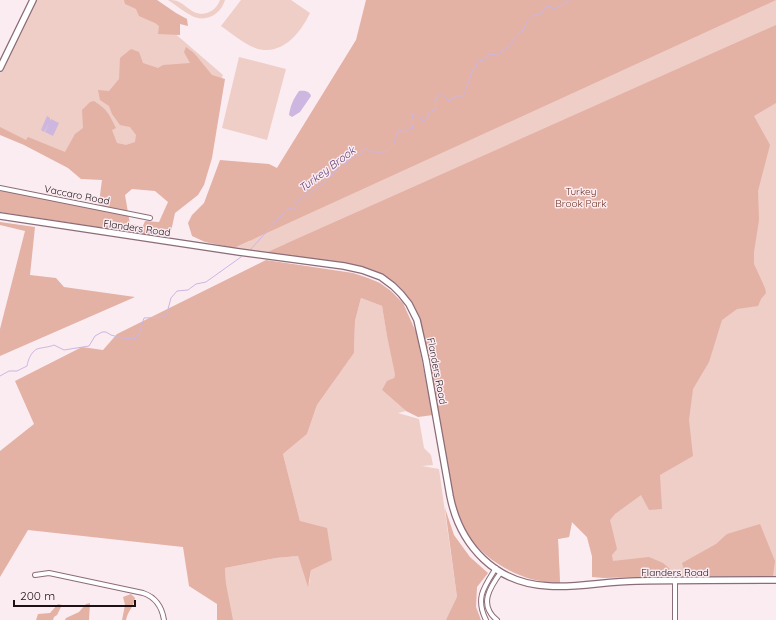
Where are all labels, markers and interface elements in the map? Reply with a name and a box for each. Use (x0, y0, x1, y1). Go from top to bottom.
water label: Turkey Brook (296, 143, 359, 195)
street label: Vaccaro Road (43, 182, 111, 208)
park label: Turkey Brook Park (555, 185, 607, 210)
street label: Flanders Road (103, 217, 171, 239)
street label: Flanders Road (424, 337, 450, 405)
street label: Flanders Road (641, 566, 709, 579)
scale bar (14, 582, 135, 608)
text: 200 m (20, 588, 55, 603)

